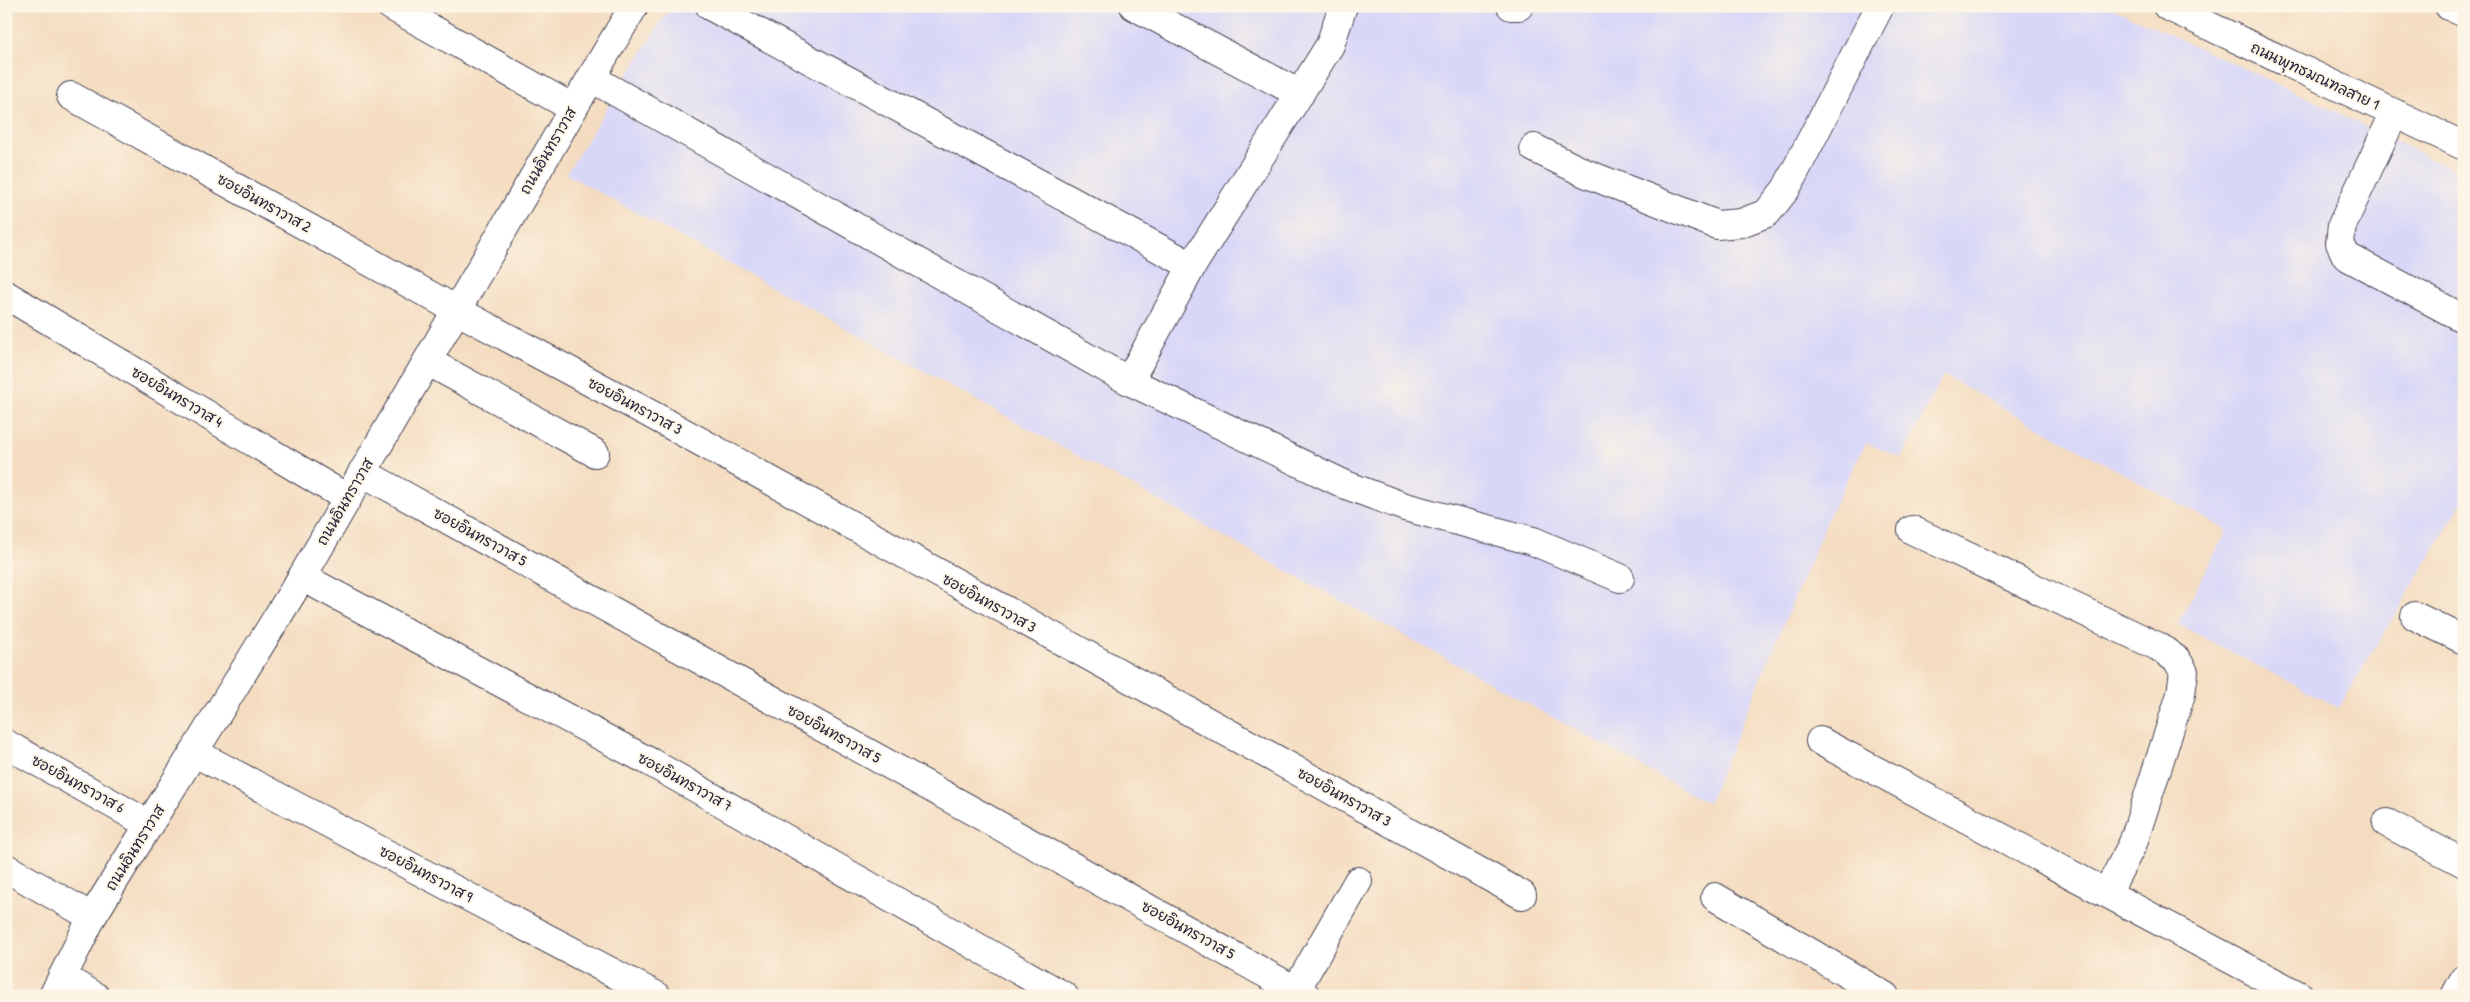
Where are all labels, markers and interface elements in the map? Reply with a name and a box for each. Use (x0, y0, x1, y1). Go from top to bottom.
street label: ถนนพุทธมณฑลสาย 1 (2247, 37, 2383, 115)
street label: ถนนอินทราวาส (514, 103, 581, 198)
street label: ซอยอินทราวาส 2 (213, 168, 315, 237)
street label: ซอยอินทราวาส 4 (128, 361, 227, 432)
street label: ซอยอินทราวาส 3 (584, 372, 687, 439)
street label: ถนนอินทราวาส (311, 454, 378, 549)
street label: ซอยอินทราวาส 5 (430, 502, 531, 571)
street label: ซอยอินทราวาส 3 (938, 568, 1040, 637)
street label: ซอยอินทราวาส 5 (784, 699, 885, 768)
street label: ซอยอินทราวาส 7 (634, 747, 736, 816)
street label: ซอยอินทราวาส 6 (28, 749, 129, 818)
street label: ซอยอินทราวาส 3 (1293, 762, 1395, 831)
street label: ถนนอินทราวาส (100, 800, 170, 894)
street label: ซอยอินทราวาส 9 (376, 840, 477, 907)
street label: ซอยอินทราวาส 5 (1138, 895, 1239, 964)

